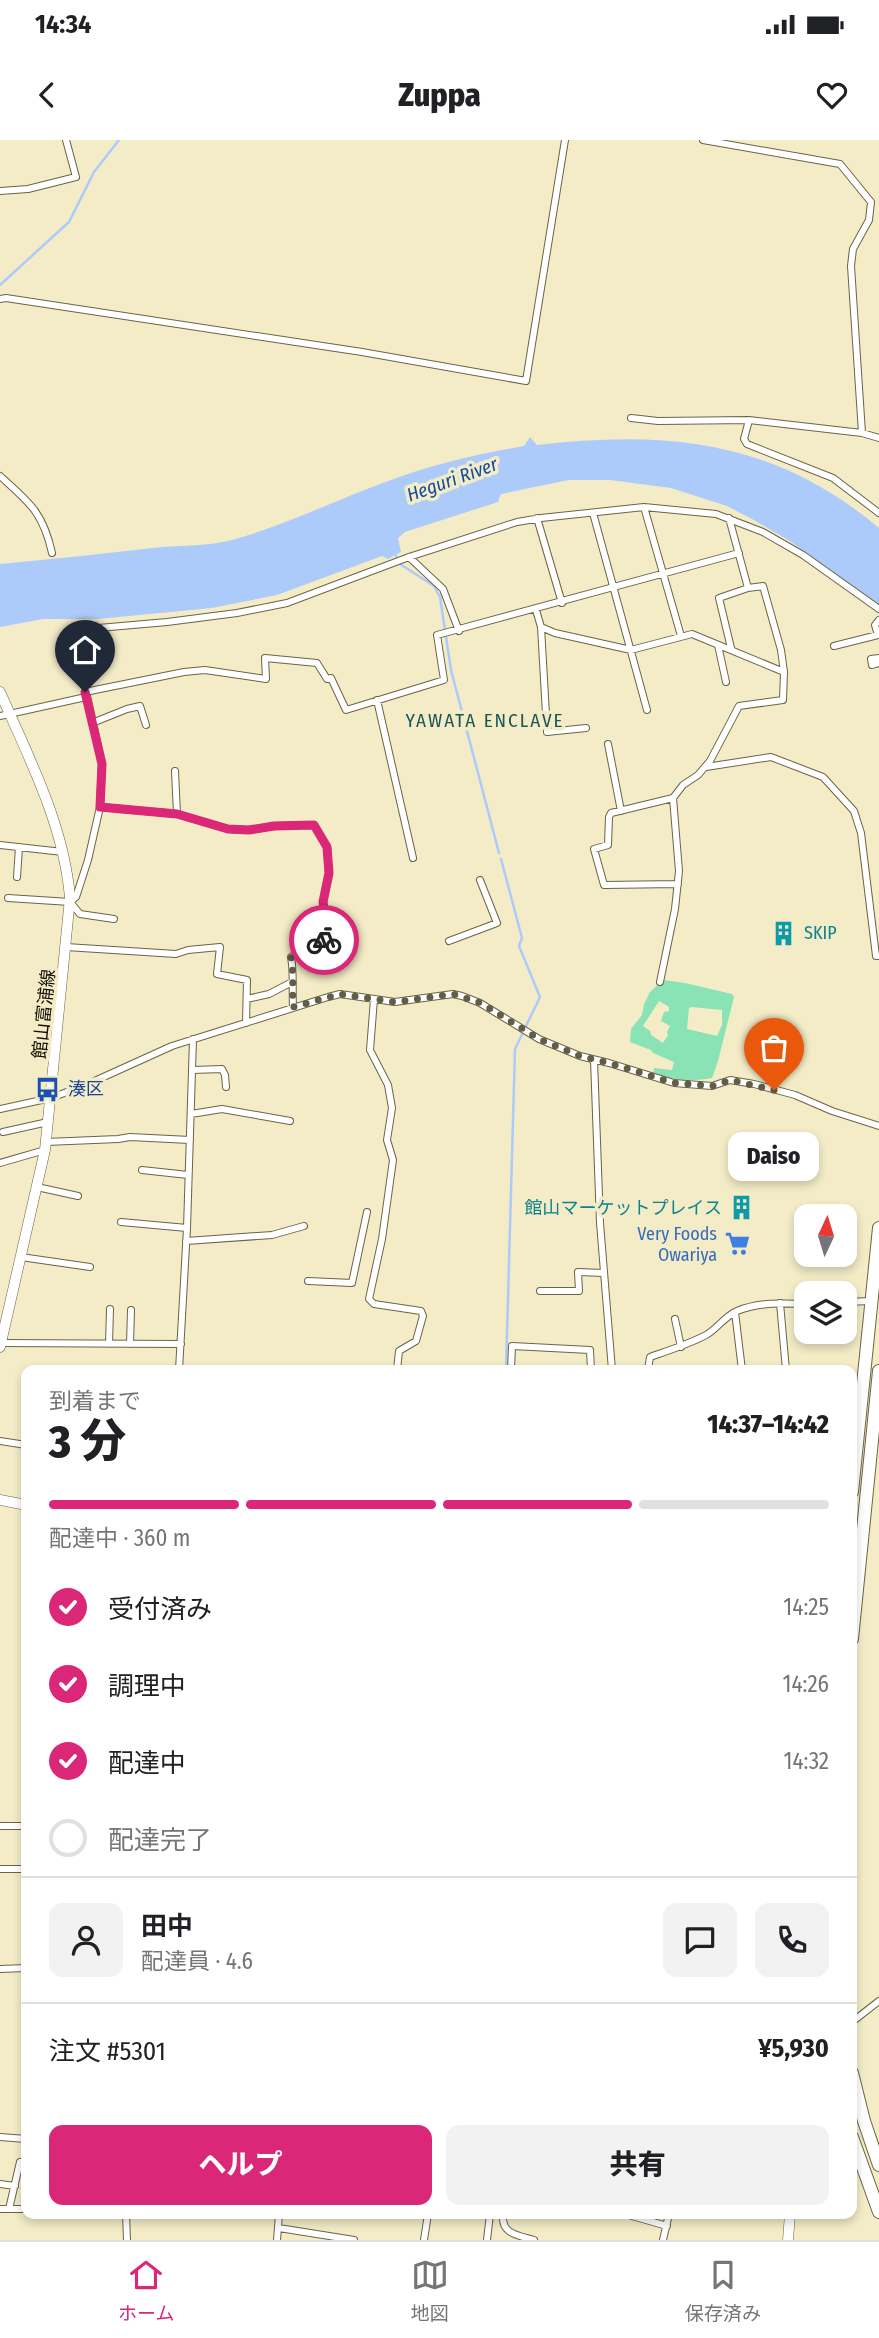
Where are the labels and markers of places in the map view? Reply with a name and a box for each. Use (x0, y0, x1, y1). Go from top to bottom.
pin (55, 620, 115, 692)
building icon: SKIP (770, 919, 798, 947)
place label: SKIP (804, 922, 837, 944)
pin (744, 1018, 804, 1090)
bus stop icon: 湊区 (34, 1075, 62, 1103)
place label: 湊区 (68, 1078, 104, 1100)
callout: Daiso (728, 1132, 820, 1181)
building icon: 館山マーケットプレイス (728, 1194, 756, 1222)
place label: 館山マーケットプレイス (525, 1197, 722, 1219)
place label: Very Foods Owariya (637, 1223, 717, 1266)
supermarket icon: Very Foods Owariya (723, 1230, 751, 1258)

